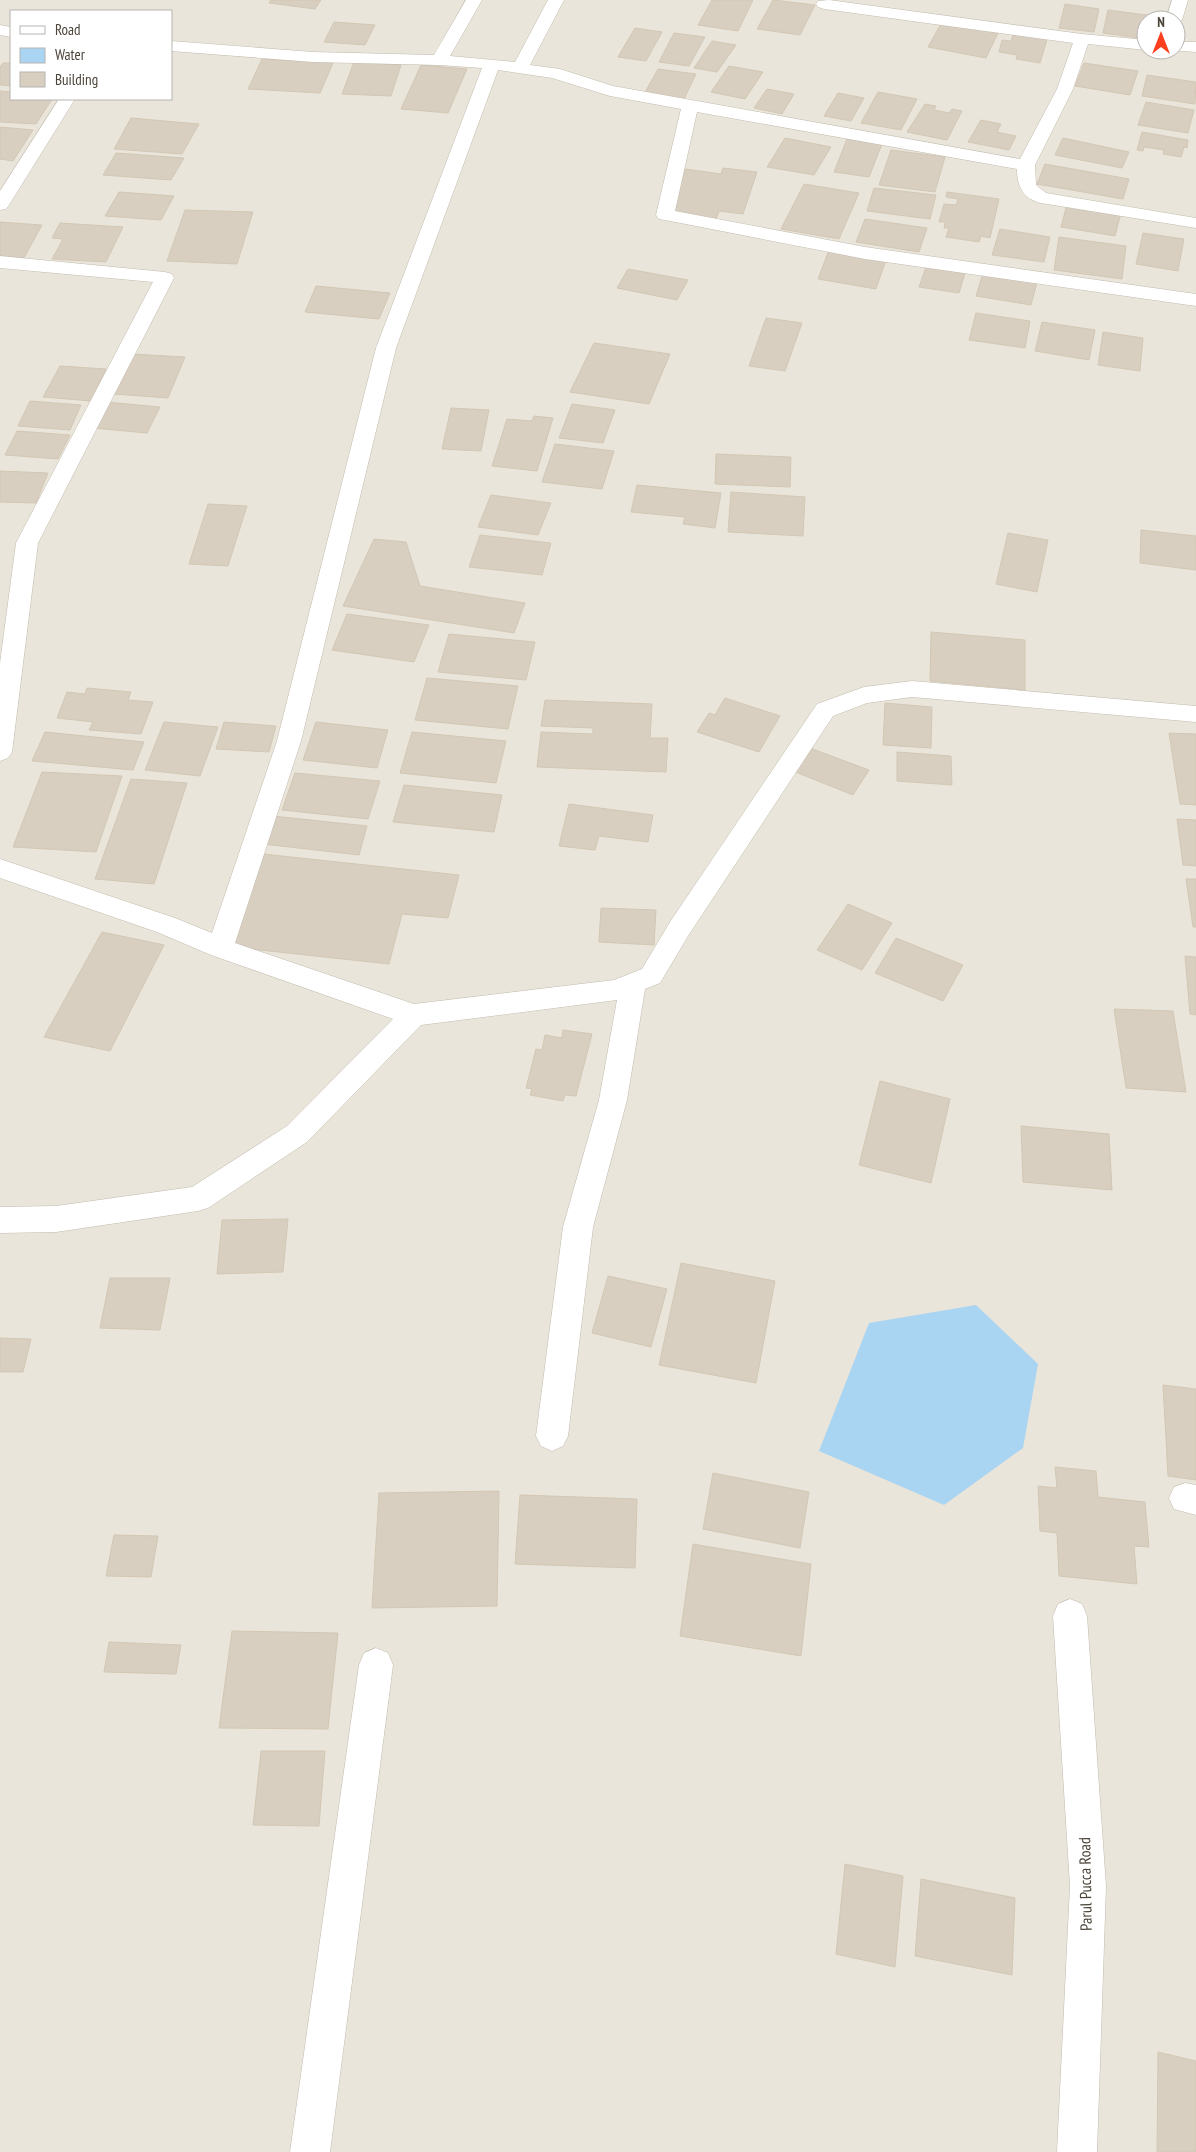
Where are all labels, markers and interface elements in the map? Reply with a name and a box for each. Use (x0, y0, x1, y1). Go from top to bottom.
legend (10, 10, 172, 100)
north arrow (1136, 10, 1186, 60)
text: N (1157, 13, 1165, 31)
text: Road (55, 20, 81, 39)
text: Water (55, 45, 86, 64)
text: Building (55, 70, 98, 89)
street label: Parul Pucca Road (1074, 1837, 1096, 1931)

